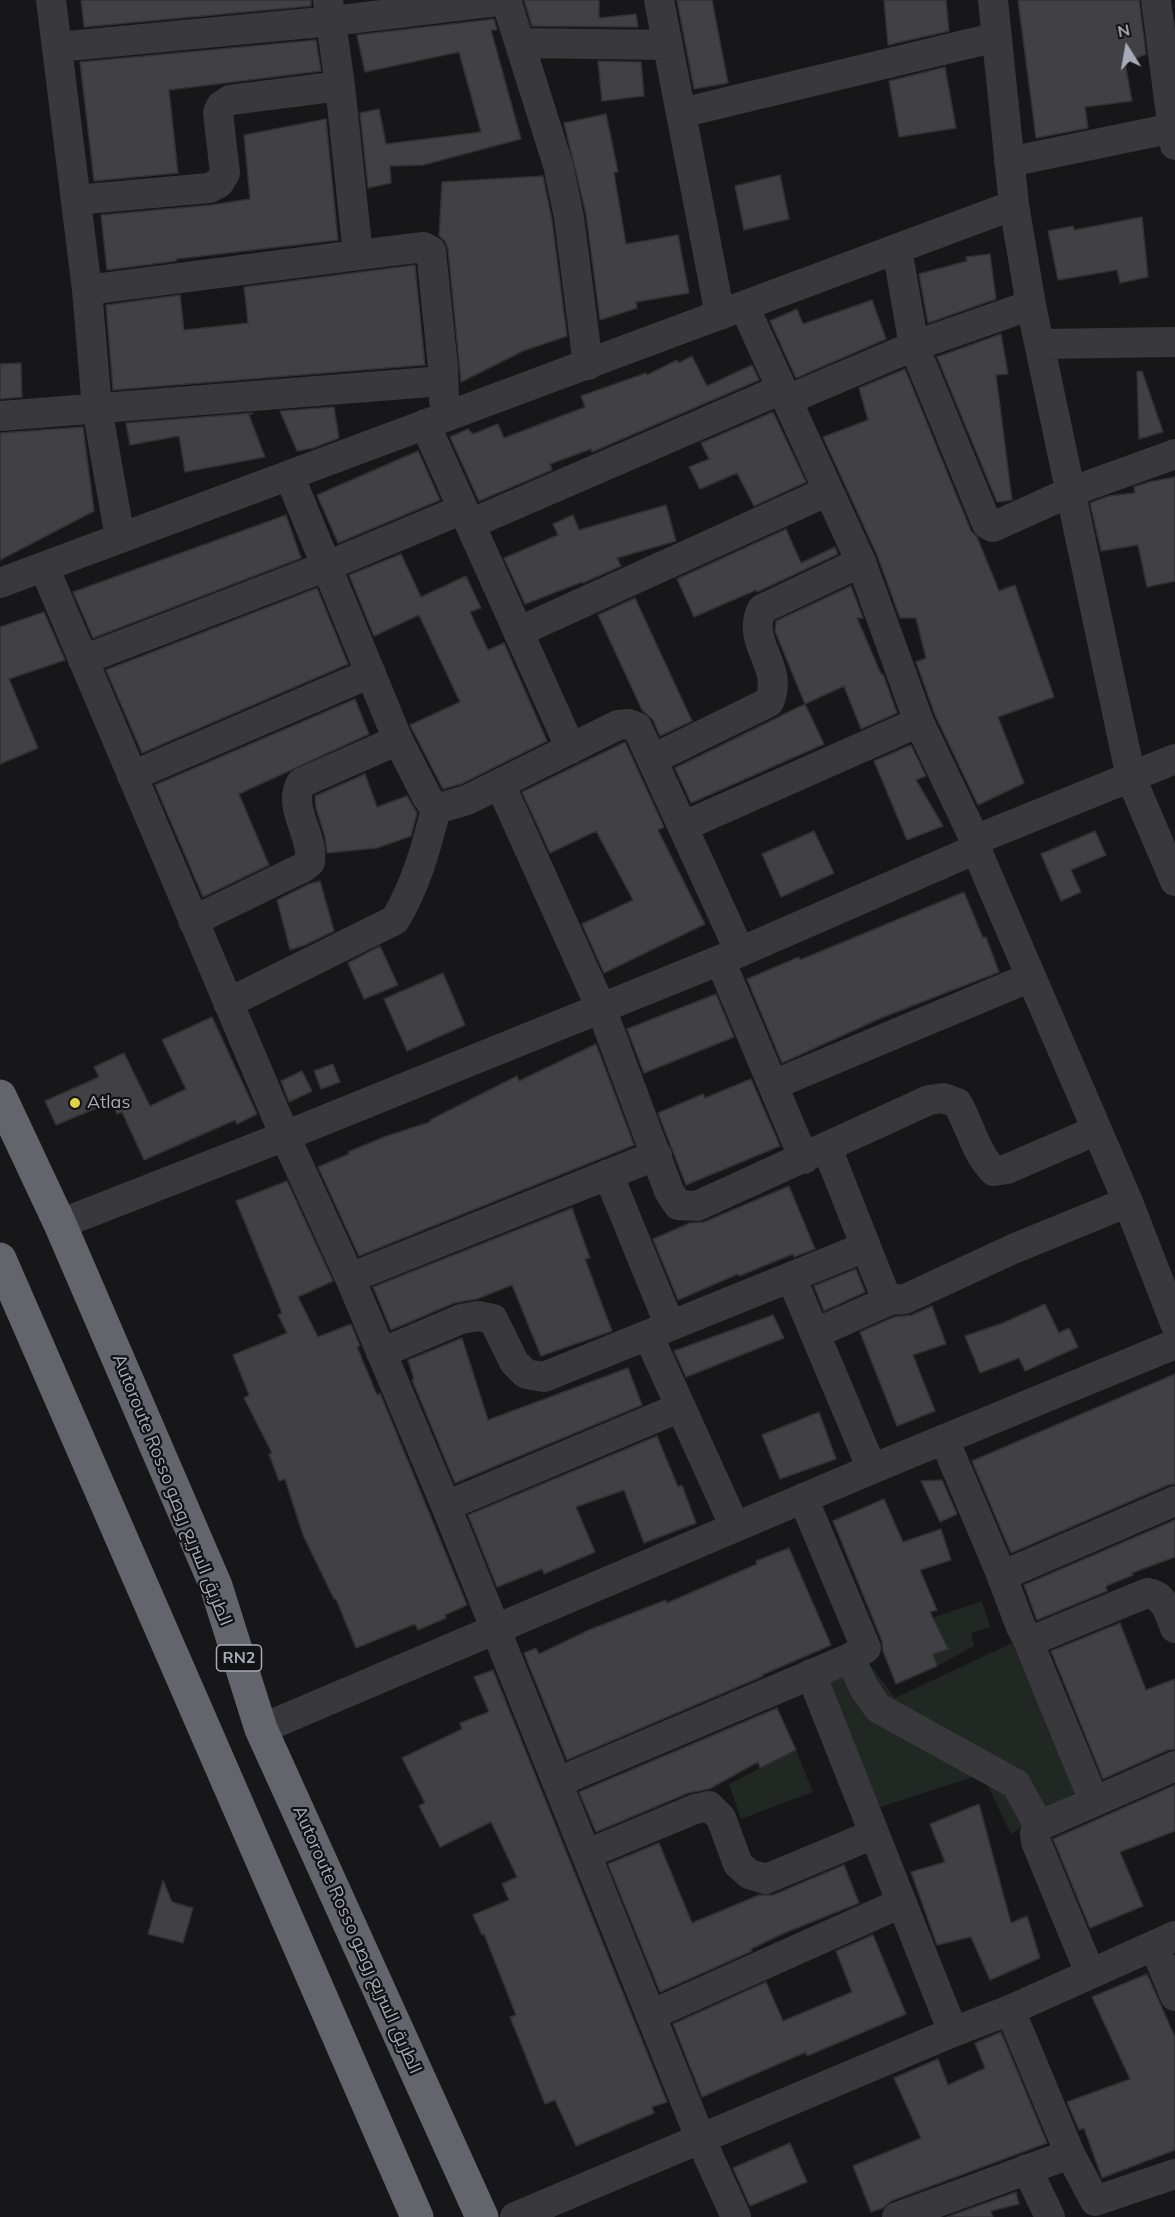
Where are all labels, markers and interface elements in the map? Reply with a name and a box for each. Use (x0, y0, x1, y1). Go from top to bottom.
north arrow (1097, 18, 1157, 78)
text: N (1116, 19, 1131, 41)
place label: Atlas (87, 1092, 130, 1114)
marker: Atlas (68, 1096, 82, 1110)
street label: Autoroute Rosso الطريق السريع روصو (107, 1351, 237, 1629)
road number: RN2 (216, 1645, 262, 1671)
street label: Autoroute Rosso الطريق السريع روصو (288, 1803, 426, 2077)

